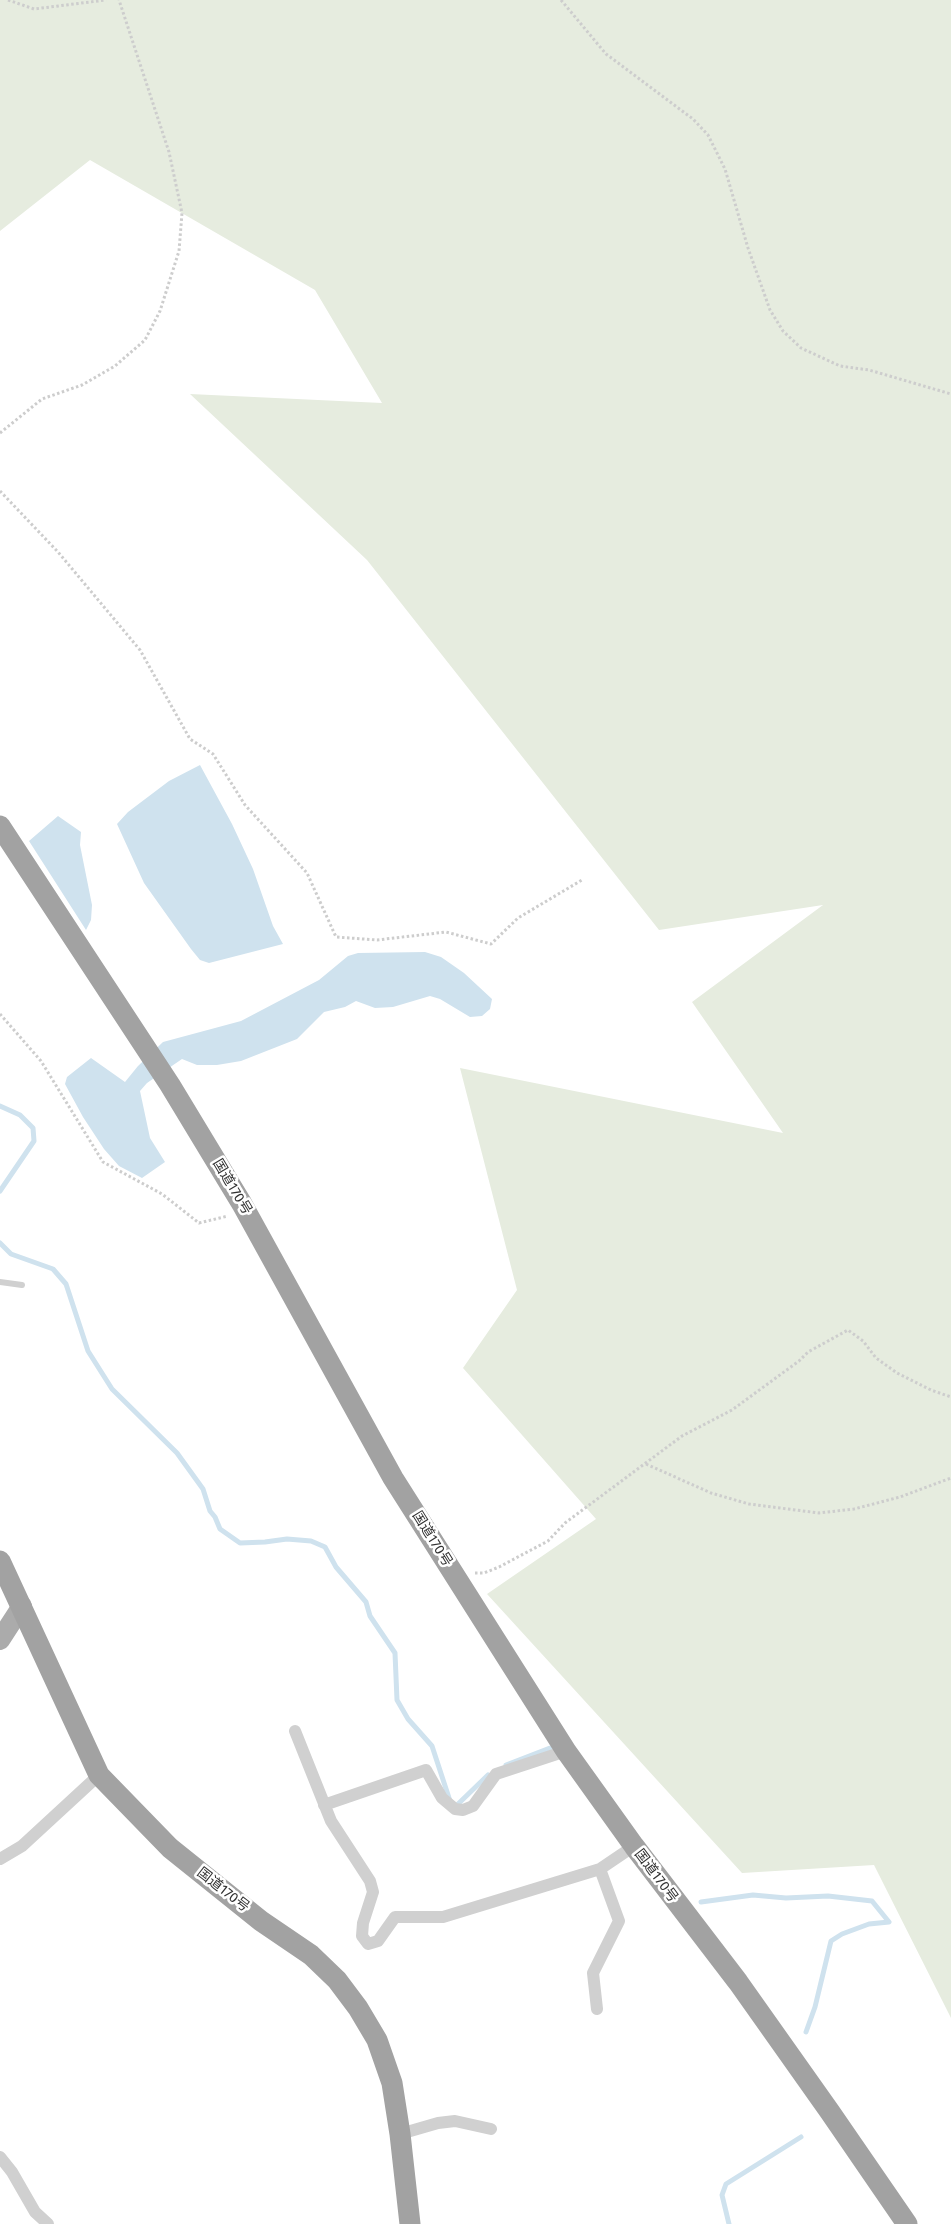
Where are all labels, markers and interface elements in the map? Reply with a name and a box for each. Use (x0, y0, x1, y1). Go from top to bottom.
street label: 国道170号 (209, 1156, 255, 1218)
street label: 国道170号 (408, 1508, 456, 1570)
street label: 国道170号 (631, 1846, 681, 1906)
street label: 国道170号 (193, 1864, 253, 1916)

